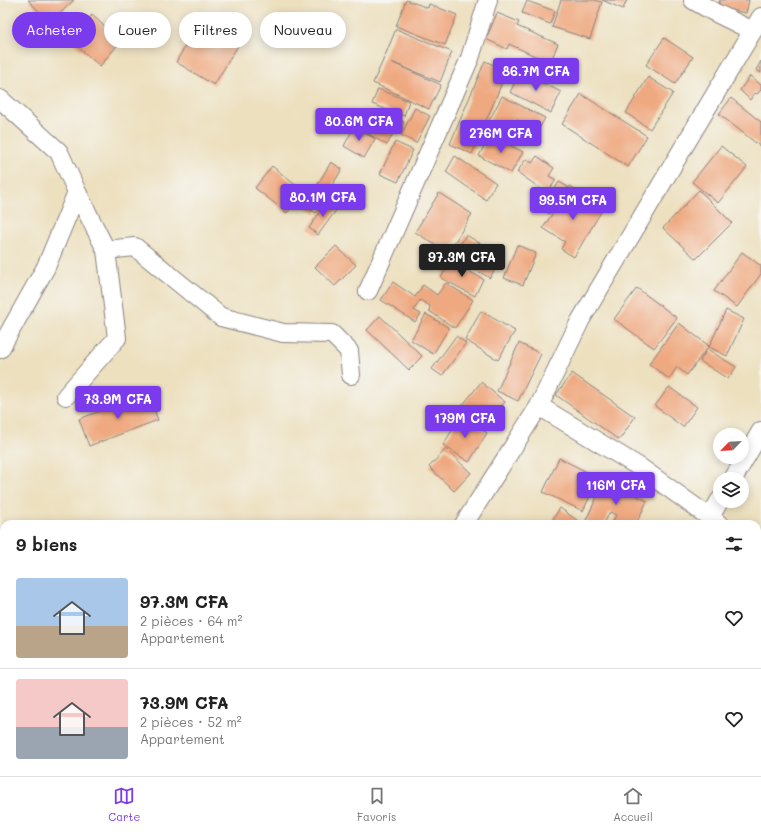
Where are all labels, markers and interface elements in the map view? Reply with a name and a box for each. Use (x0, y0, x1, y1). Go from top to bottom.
chip: Acheter (12, 12, 96, 48)
chip: Louer (104, 12, 171, 48)
chip: Filtres (179, 12, 252, 48)
chip: Nouveau (260, 12, 346, 48)
pin: 86.7M CFA (490, 58, 582, 92)
text: 86.7M CFA (502, 62, 570, 79)
pin: 80.6M CFA (313, 108, 405, 142)
text: 80.6M CFA (324, 112, 394, 129)
pin: 276M CFA (460, 120, 542, 154)
text: 276M CFA (469, 124, 533, 141)
pin: 80.1M CFA (277, 184, 369, 218)
pin: 99.5M CFA (527, 187, 619, 221)
text: 80.1M CFA (289, 188, 357, 205)
text: 99.5M CFA (539, 191, 607, 208)
pin: 97.3M CFA (416, 244, 508, 278)
text: 97.3M CFA (428, 248, 496, 265)
pin: 73.9M CFA (72, 386, 164, 420)
text: 73.9M CFA (84, 390, 152, 407)
pin: 179M CFA (424, 405, 506, 439)
text: 179M CFA (434, 409, 496, 426)
north arrow (713, 428, 749, 464)
map controls (713, 428, 749, 508)
pin: 116M CFA (575, 472, 657, 506)
button: layers (713, 472, 749, 508)
text: 116M CFA (586, 476, 646, 493)
text: 9 biens (16, 533, 77, 555)
icon: filters (723, 533, 745, 555)
text: 97.3M CFA (140, 590, 229, 612)
icon: home (48, 594, 96, 642)
icon: heart (723, 607, 745, 629)
text: 2 pièces · 64 m² (140, 612, 242, 629)
text: Appartement (140, 629, 225, 646)
text: 73.9M CFA (140, 691, 229, 713)
icon: home (48, 695, 96, 743)
icon: heart (723, 708, 745, 730)
text: 2 pièces · 52 m² (140, 713, 242, 730)
text: Appartement (140, 730, 225, 747)
tab: Carte (108, 785, 140, 824)
tab: Favoris (357, 785, 396, 824)
tab: Accueil (613, 785, 653, 824)

